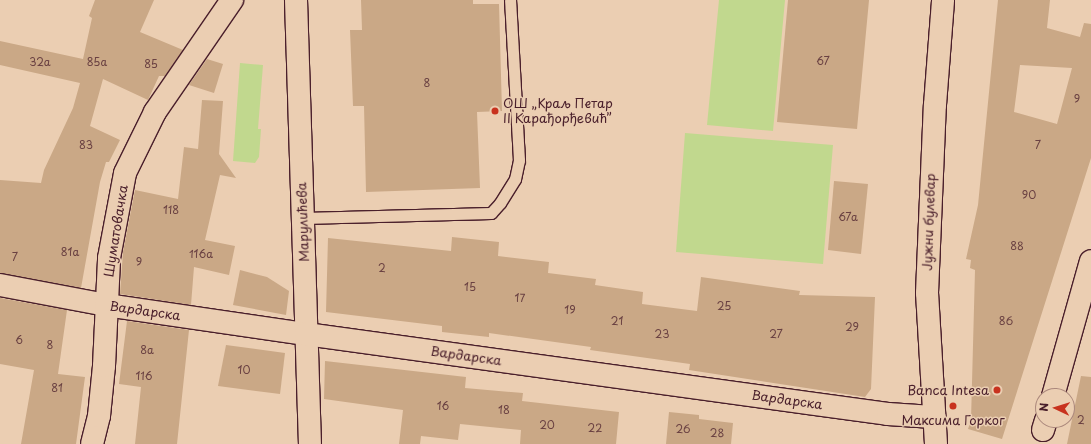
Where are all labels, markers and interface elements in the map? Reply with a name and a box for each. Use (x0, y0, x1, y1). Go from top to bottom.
house number: 67 (816, 54, 830, 68)
house number: 32a (29, 55, 51, 69)
house number: 85a (87, 55, 107, 69)
house number: 85 (144, 57, 158, 71)
house number: 8 (424, 76, 430, 90)
house number: 9 (1074, 92, 1080, 106)
place label: ОШ „Краљ Петар II Карађорђевић” (503, 96, 614, 127)
marker: ОШ „Краљ Петар II Карађорђевић” (490, 106, 500, 116)
house number: 83 (79, 138, 93, 152)
house number: 7 (1035, 138, 1041, 152)
street label: Јужни булевар (920, 173, 938, 271)
street label: Марулићева (294, 182, 312, 262)
street label: Шуматовачка (101, 184, 131, 278)
house number: 90 (1022, 188, 1036, 202)
house number: 118 (163, 203, 179, 217)
house number: 67a (838, 210, 858, 224)
house number: 88 (1010, 239, 1024, 253)
house number: 81a (61, 245, 79, 259)
house number: 116a (189, 247, 213, 261)
house number: 7 (12, 250, 18, 264)
house number: 9 (136, 255, 142, 269)
house number: 2 (378, 261, 386, 275)
house number: 15 (464, 280, 476, 294)
house number: 17 (515, 291, 525, 305)
street label: Вардарска (108, 298, 182, 324)
house number: 25 (717, 299, 731, 313)
house number: 19 (564, 303, 576, 317)
house number: 21 (611, 314, 623, 328)
house number: 86 (999, 314, 1013, 328)
house number: 29 (845, 320, 859, 334)
house number: 23 (655, 327, 669, 341)
house number: 27 (769, 327, 783, 341)
house number: 6 (15, 333, 23, 347)
house number: 8 (47, 338, 53, 352)
house number: 8a (140, 343, 154, 357)
street label: Вардарска (429, 343, 503, 369)
house number: 10 (238, 363, 250, 377)
house number: 116 (136, 369, 152, 383)
house number: 81 (51, 381, 63, 395)
place label: Banca Intesa (907, 382, 989, 398)
marker: Banca Intesa (992, 385, 1002, 395)
street label: Вардарска (750, 387, 824, 413)
north arrow (1035, 388, 1075, 428)
house number: 16 (437, 399, 449, 413)
marker: Максима Горког (948, 401, 958, 411)
text: N (1035, 402, 1052, 412)
house number: 18 (498, 403, 510, 417)
place label: Максима Горког (901, 412, 1005, 428)
house number: 2 (1077, 413, 1085, 427)
house number: 20 (539, 418, 555, 432)
house number: 22 (588, 421, 602, 435)
house number: 26 (675, 422, 691, 436)
house number: 28 (710, 426, 724, 440)

